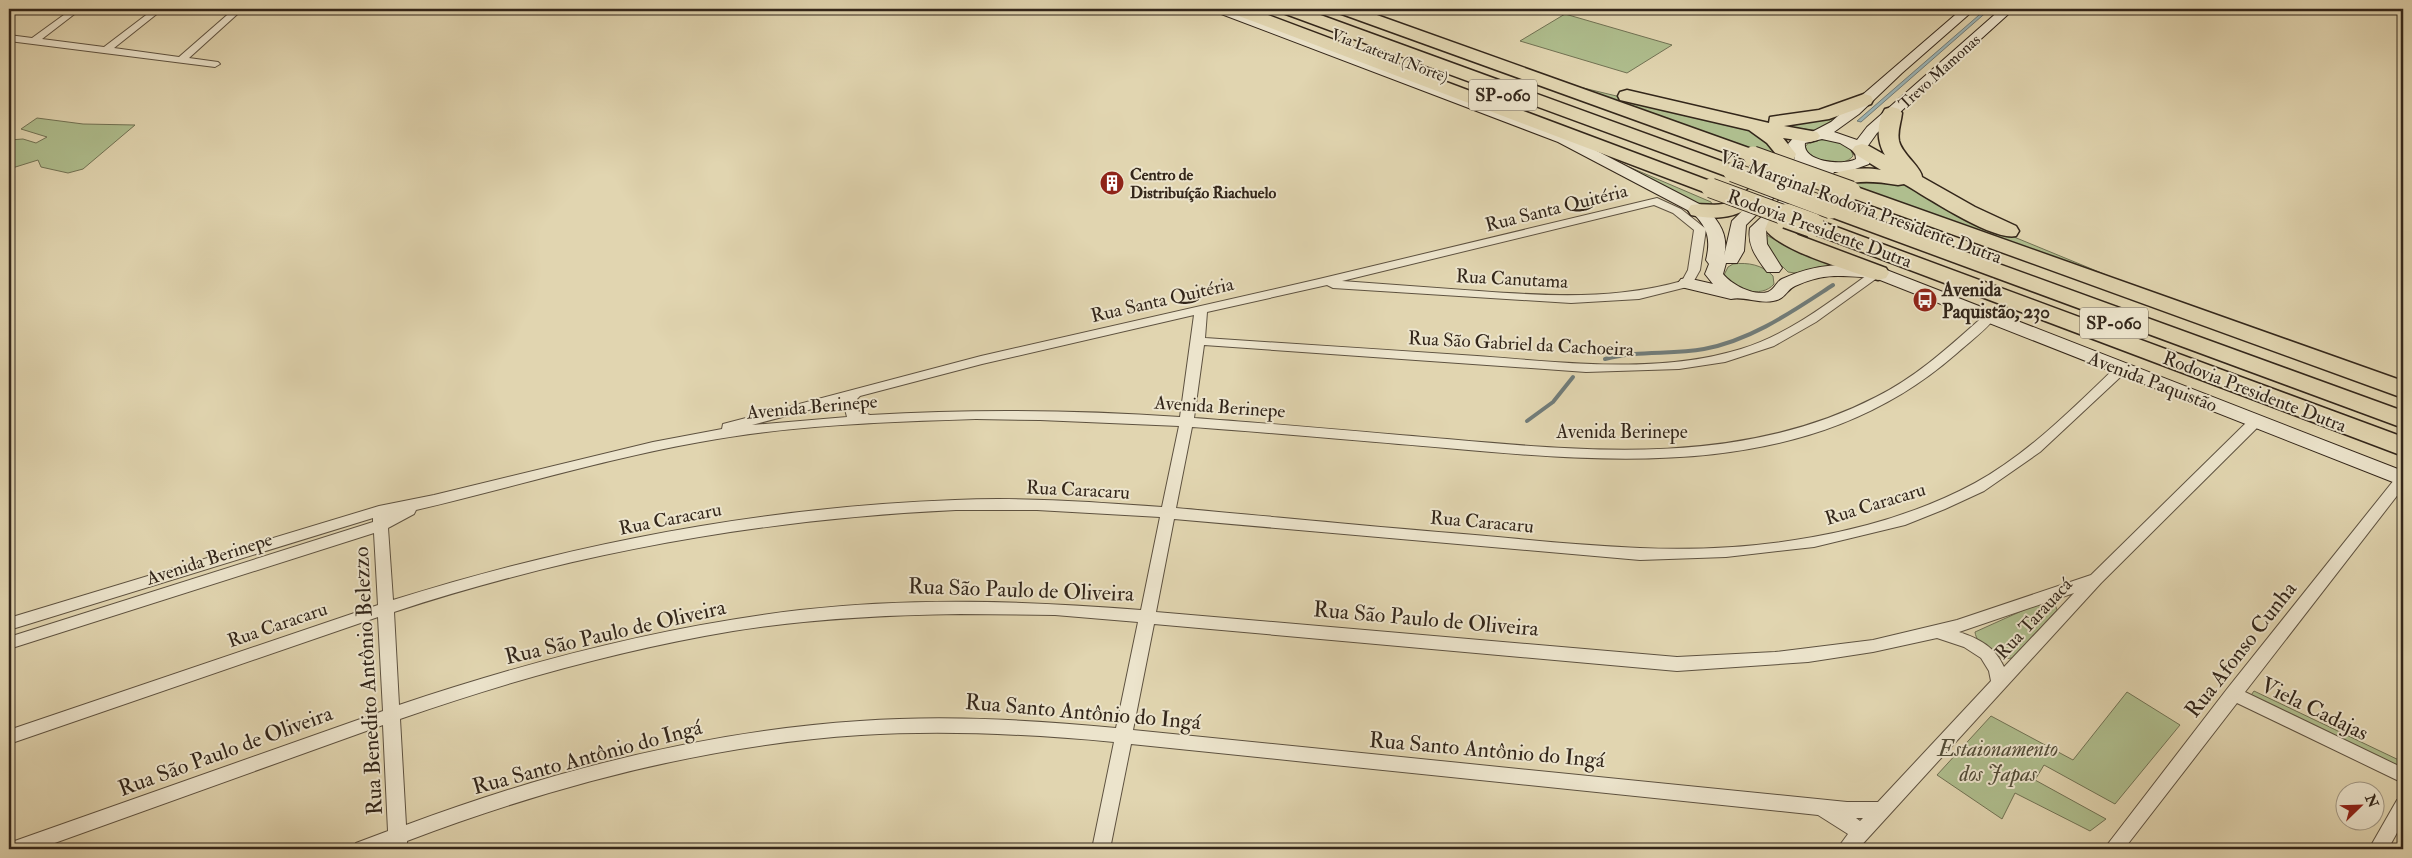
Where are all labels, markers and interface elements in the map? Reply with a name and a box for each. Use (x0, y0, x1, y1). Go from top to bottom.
street label: Via Lateral (Norte) (1328, 24, 1451, 87)
street label: Trevo Mamonas (1895, 30, 1985, 114)
road number: SP-060 (1469, 80, 1537, 110)
street label: Via Marginal Rodovia Presidente Dutra (1717, 144, 2005, 268)
place label: Centro de Distribuíção Riachuelo (1130, 165, 1276, 203)
building icon: Centro de Distribuíção Riachuelo (1099, 170, 1125, 196)
street label: Rua Santa Quitéria (1483, 179, 1630, 237)
street label: Rodovia Presidente Dutra (1725, 184, 1915, 272)
street label: Rua Canutama (1455, 264, 1569, 294)
street label: Rua Santa Quitéria (1088, 272, 1236, 328)
place label: Avenida Paquistão, 230 (1941, 278, 2050, 325)
bus stop icon: Avenida Paquistão, 230 (1912, 287, 1938, 313)
road number: SP-060 (2080, 307, 2148, 338)
street label: Rua São Gabriel da Cachoeira (1407, 326, 1635, 362)
street label: Avenida Paquistão (2084, 346, 2221, 418)
street label: Rodovia Presidente Dutra (2159, 346, 2350, 438)
street label: Avenida Berinepe (745, 389, 879, 426)
street label: Avenida Berinepe (1153, 390, 1286, 425)
street label: Avenida Berinepe (1555, 420, 1688, 445)
street label: Rua Caracaru (1025, 475, 1131, 505)
street label: Rua Caracaru (1822, 477, 1929, 531)
street label: Rua Caracaru (617, 497, 724, 541)
street label: Rua Caracaru (1429, 506, 1535, 538)
street label: Avenida Berinepe (142, 527, 276, 592)
street label: Rua Benedito Antônio Belezzo (347, 546, 389, 816)
street label: Rua São Paulo de Oliveira (908, 572, 1135, 608)
street label: Rua Tarauacá (1990, 573, 2078, 664)
street label: Rua Afonso Cunha (2179, 575, 2303, 723)
street label: Rua São Paulo de Oliveira (502, 593, 729, 671)
street label: Rua São Paulo de Oliveira (1312, 595, 1541, 643)
street label: Rua Caracaru (224, 597, 331, 653)
street label: Viela Cadajas (2256, 671, 2373, 747)
street label: Rua Santo Antônio do Ingá (964, 688, 1203, 736)
street label: Rua São Paulo de Oliveira (114, 699, 337, 803)
street label: Rua Santo Antônio do Ingá (469, 713, 706, 801)
street label: Rua Santo Antônio do Ingá (1368, 726, 1607, 774)
park label: Estaionamento dos Japas (1936, 735, 2058, 788)
north arrow (2334, 780, 2384, 830)
text: N (2361, 791, 2382, 811)

